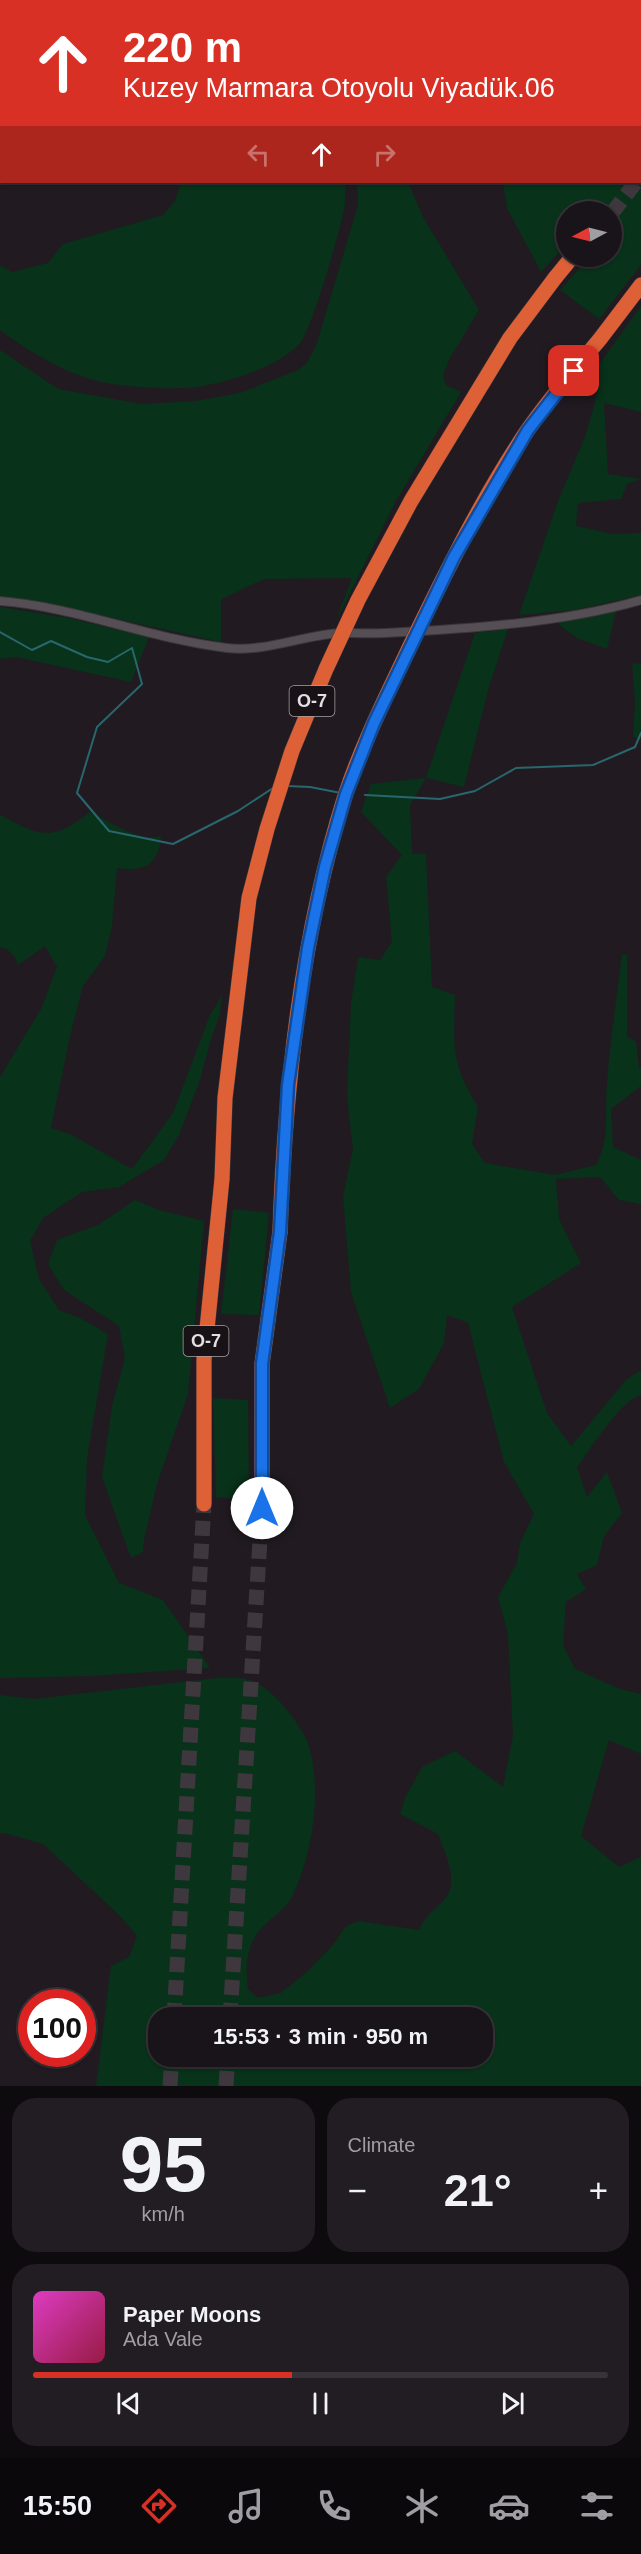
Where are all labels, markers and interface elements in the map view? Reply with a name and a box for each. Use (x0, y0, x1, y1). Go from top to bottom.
icon: ahead (24, 24, 102, 102)
text: 220 m (123, 24, 242, 71)
text: Kuzey Marmara Otoyolu Viyadük.06 (123, 73, 555, 103)
icon: left (242, 138, 275, 171)
icon: ahead (305, 138, 338, 171)
icon: right (368, 138, 401, 171)
north arrow (556, 201, 622, 267)
map controls (556, 201, 622, 267)
pin (548, 345, 599, 396)
icon: arrive (557, 354, 590, 387)
road number: O-7 (290, 686, 334, 716)
road number: O-7 (184, 1326, 228, 1356)
position arrow (230, 1476, 294, 1540)
speed limit sign: 100 (18, 1989, 96, 2067)
text: 15:53 · 3 min · 950 m (213, 2024, 428, 2049)
text: 95 (120, 2120, 207, 2208)
text: Climate (348, 2134, 415, 2156)
text: 21° (444, 2165, 512, 2216)
text: − (348, 2172, 367, 2209)
text: + (589, 2172, 608, 2209)
text: km/h (142, 2203, 185, 2225)
text: Paper Moons (123, 2302, 261, 2327)
text: Ada Vale (123, 2328, 203, 2350)
icon: previous (112, 2387, 145, 2420)
icon: pause (304, 2387, 337, 2420)
icon: next (496, 2387, 529, 2420)
icon: directions (138, 2485, 180, 2527)
icon: music (225, 2485, 267, 2527)
icon: phone (313, 2485, 355, 2527)
icon: climate (401, 2485, 443, 2527)
icon: car (488, 2485, 530, 2527)
icon: filters (576, 2485, 618, 2527)
text: 15:50 (23, 2491, 92, 2521)

